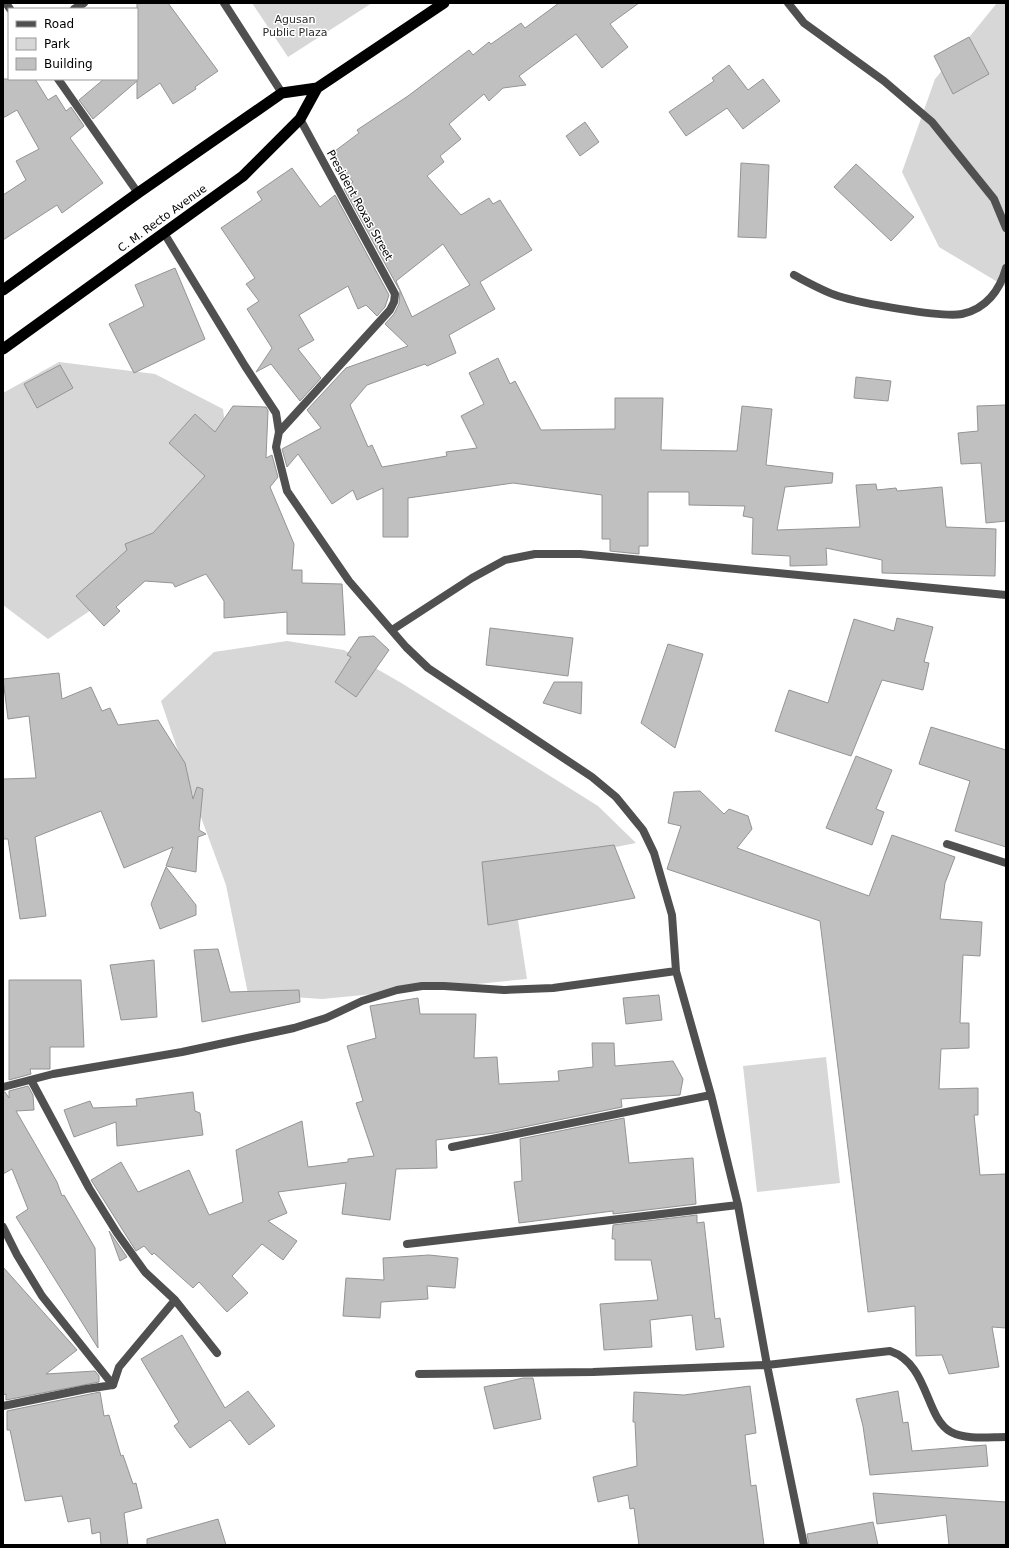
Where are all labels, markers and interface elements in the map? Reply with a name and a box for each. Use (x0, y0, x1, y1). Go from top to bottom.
legend (8, 8, 138, 80)
park label: Agusan Public Plaza (263, 13, 328, 39)
text: Road (44, 17, 74, 31)
text: Park (44, 37, 70, 51)
text: Building (44, 57, 93, 71)
street label: President Roxas Street (324, 148, 396, 263)
street label: C. M. Recto Avenue (115, 182, 209, 255)

